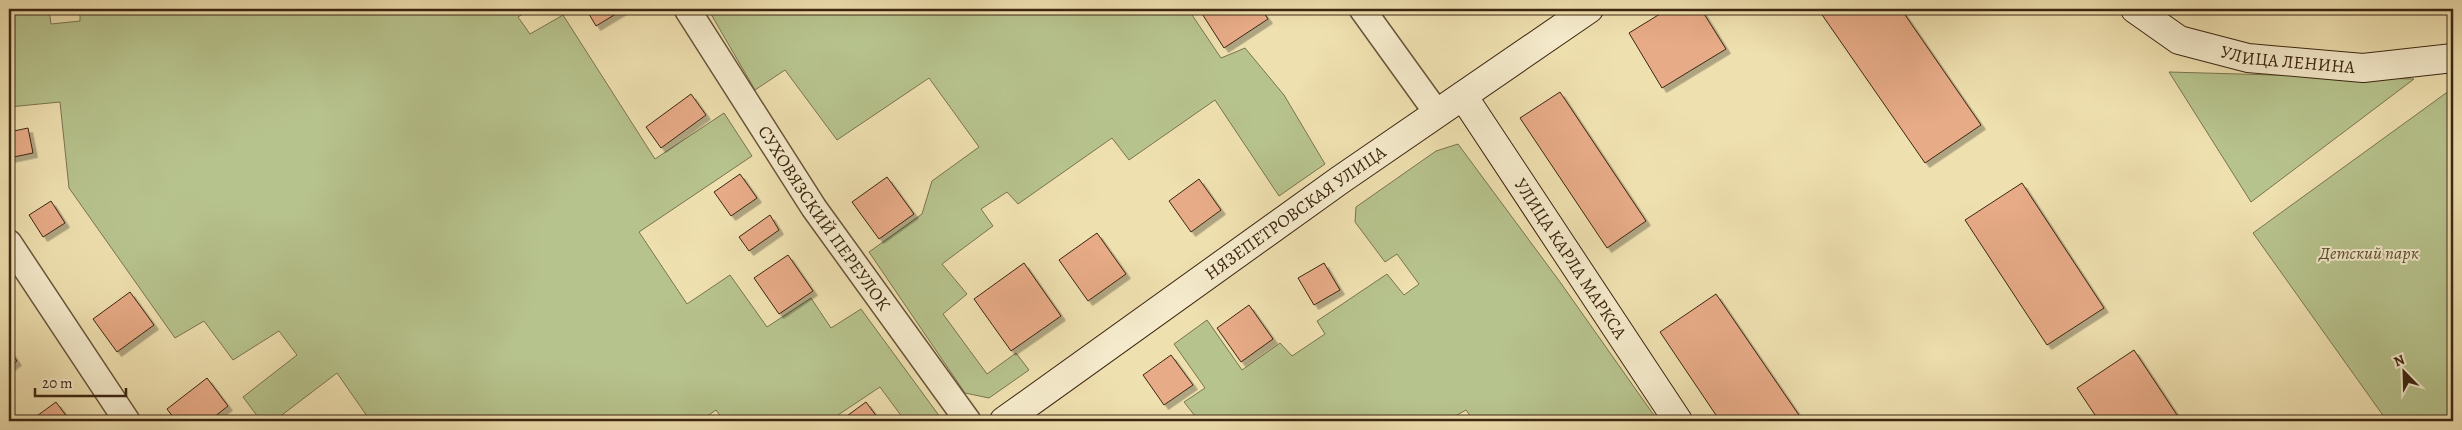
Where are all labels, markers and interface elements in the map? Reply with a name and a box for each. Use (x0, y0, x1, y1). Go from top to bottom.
street label: УЛИЦА ЛЕНИНА (2218, 39, 2357, 79)
street label: СУХОВЯЗСКИЙ ПЕРЕУЛОК (752, 121, 896, 316)
street label: НЯЗЕПЕТРОВСКАЯ УЛИЦА (1200, 140, 1391, 285)
street label: УЛИЦА КАРЛА МАРКСА (1509, 174, 1633, 344)
park label: Детский парк (2317, 241, 2419, 265)
north arrow (2380, 348, 2430, 398)
text: N (2391, 350, 2408, 371)
scale bar (35, 365, 126, 397)
text: 20 m (42, 373, 73, 393)

